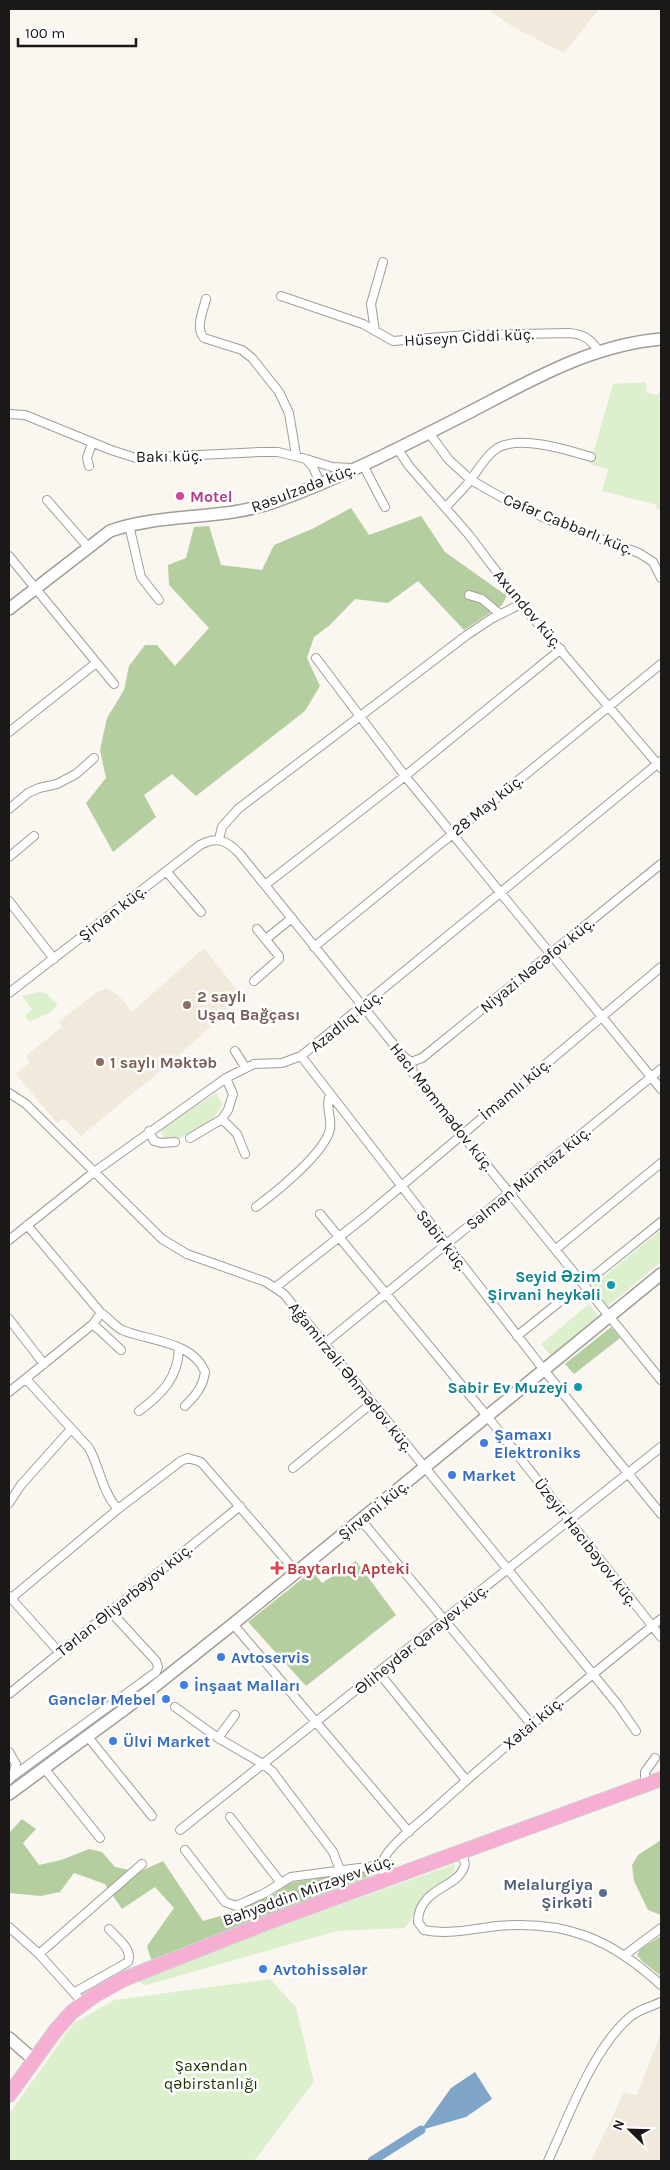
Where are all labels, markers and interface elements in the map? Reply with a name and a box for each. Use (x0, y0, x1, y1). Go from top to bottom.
scale bar (18, 15, 135, 47)
text: 100 m (25, 24, 65, 42)
street label: Hüseyn Ciddi küç. (404, 324, 534, 350)
street label: Bakı küç. (136, 446, 202, 466)
street label: Rəsulzadə küç. (248, 459, 358, 517)
place label: Motel (190, 487, 233, 506)
street label: Cəfər Cabbarlı küç. (501, 489, 636, 559)
marker: Motel (174, 490, 186, 502)
street label: Axundov küç. (490, 566, 566, 652)
street label: 28 May küç. (447, 770, 527, 840)
street label: Şirvan küç. (74, 881, 150, 945)
street label: Niyazi Nəcəfov küç. (476, 913, 598, 1017)
street label: Azadlıq küç. (306, 986, 386, 1056)
place label: 2 saylı Uşaq Bağçası (197, 987, 300, 1024)
marker: 2 saylı Uşaq Bağçası (181, 999, 193, 1011)
street label: Hacı Məmmədov küç. (386, 1039, 498, 1175)
place label: 1 saylı Məktəb (110, 1053, 217, 1072)
street label: İmamlı küç. (476, 1054, 554, 1124)
marker: 1 saylı Məktəb (94, 1056, 106, 1068)
street label: Salman Mümtaz küç. (462, 1122, 594, 1234)
street label: Sabir küç. (412, 1206, 472, 1274)
place label: Seyid Əzim Şirvani heykəli (487, 1267, 601, 1304)
marker: Seyid Əzim Şirvani heykəli (605, 1279, 617, 1291)
street label: Ağamirzəli Əhmədov küç. (285, 1298, 417, 1456)
place label: Sabir Ev Muzeyi (448, 1378, 568, 1397)
marker: Sabir Ev Muzeyi (572, 1381, 584, 1393)
place label: Şamaxı Elektroniks (494, 1425, 581, 1462)
marker: Şamaxı Elektroniks (478, 1437, 490, 1449)
place label: Market (462, 1466, 516, 1485)
marker: Market (446, 1469, 458, 1481)
street label: Üzeyir Hacıbəyov küç. (530, 1474, 642, 1610)
street label: Şirvani küç. (334, 1476, 412, 1544)
street label: Tərlan Əliyarbəyov küç. (52, 1539, 196, 1661)
place label: Baytarlıq Apteki (287, 1559, 410, 1578)
marker: Baytarlıq Apteki (271, 1562, 283, 1574)
street label: Əliheydər Qarayev küç. (351, 1579, 491, 1699)
place label: Avtoservis (231, 1648, 310, 1667)
marker: Avtoservis (215, 1651, 227, 1663)
place label: İnşaat Malları (194, 1676, 300, 1695)
marker: İnşaat Malları (178, 1679, 190, 1691)
place label: Gənclər Mebel (48, 1690, 156, 1709)
street label: Xətai küç. (499, 1692, 567, 1754)
marker: Gənclər Mebel (160, 1693, 172, 1705)
place label: Ülvi Market (123, 1732, 210, 1751)
marker: Ülvi Market (107, 1735, 119, 1747)
street label: Bəhyəddin Mirzəyev küç. (220, 1850, 396, 1930)
place label: Melalurgiya Şirkəti (503, 1875, 593, 1912)
marker: Melalurgiya Şirkəti (597, 1887, 609, 1899)
place label: Avtohissələr (273, 1960, 368, 1979)
marker: Avtohissələr (257, 1963, 269, 1975)
park label: Şaxəndan qəbirstanlığı (164, 2056, 258, 2093)
north arrow (605, 2105, 655, 2155)
text: N (609, 2117, 628, 2133)

